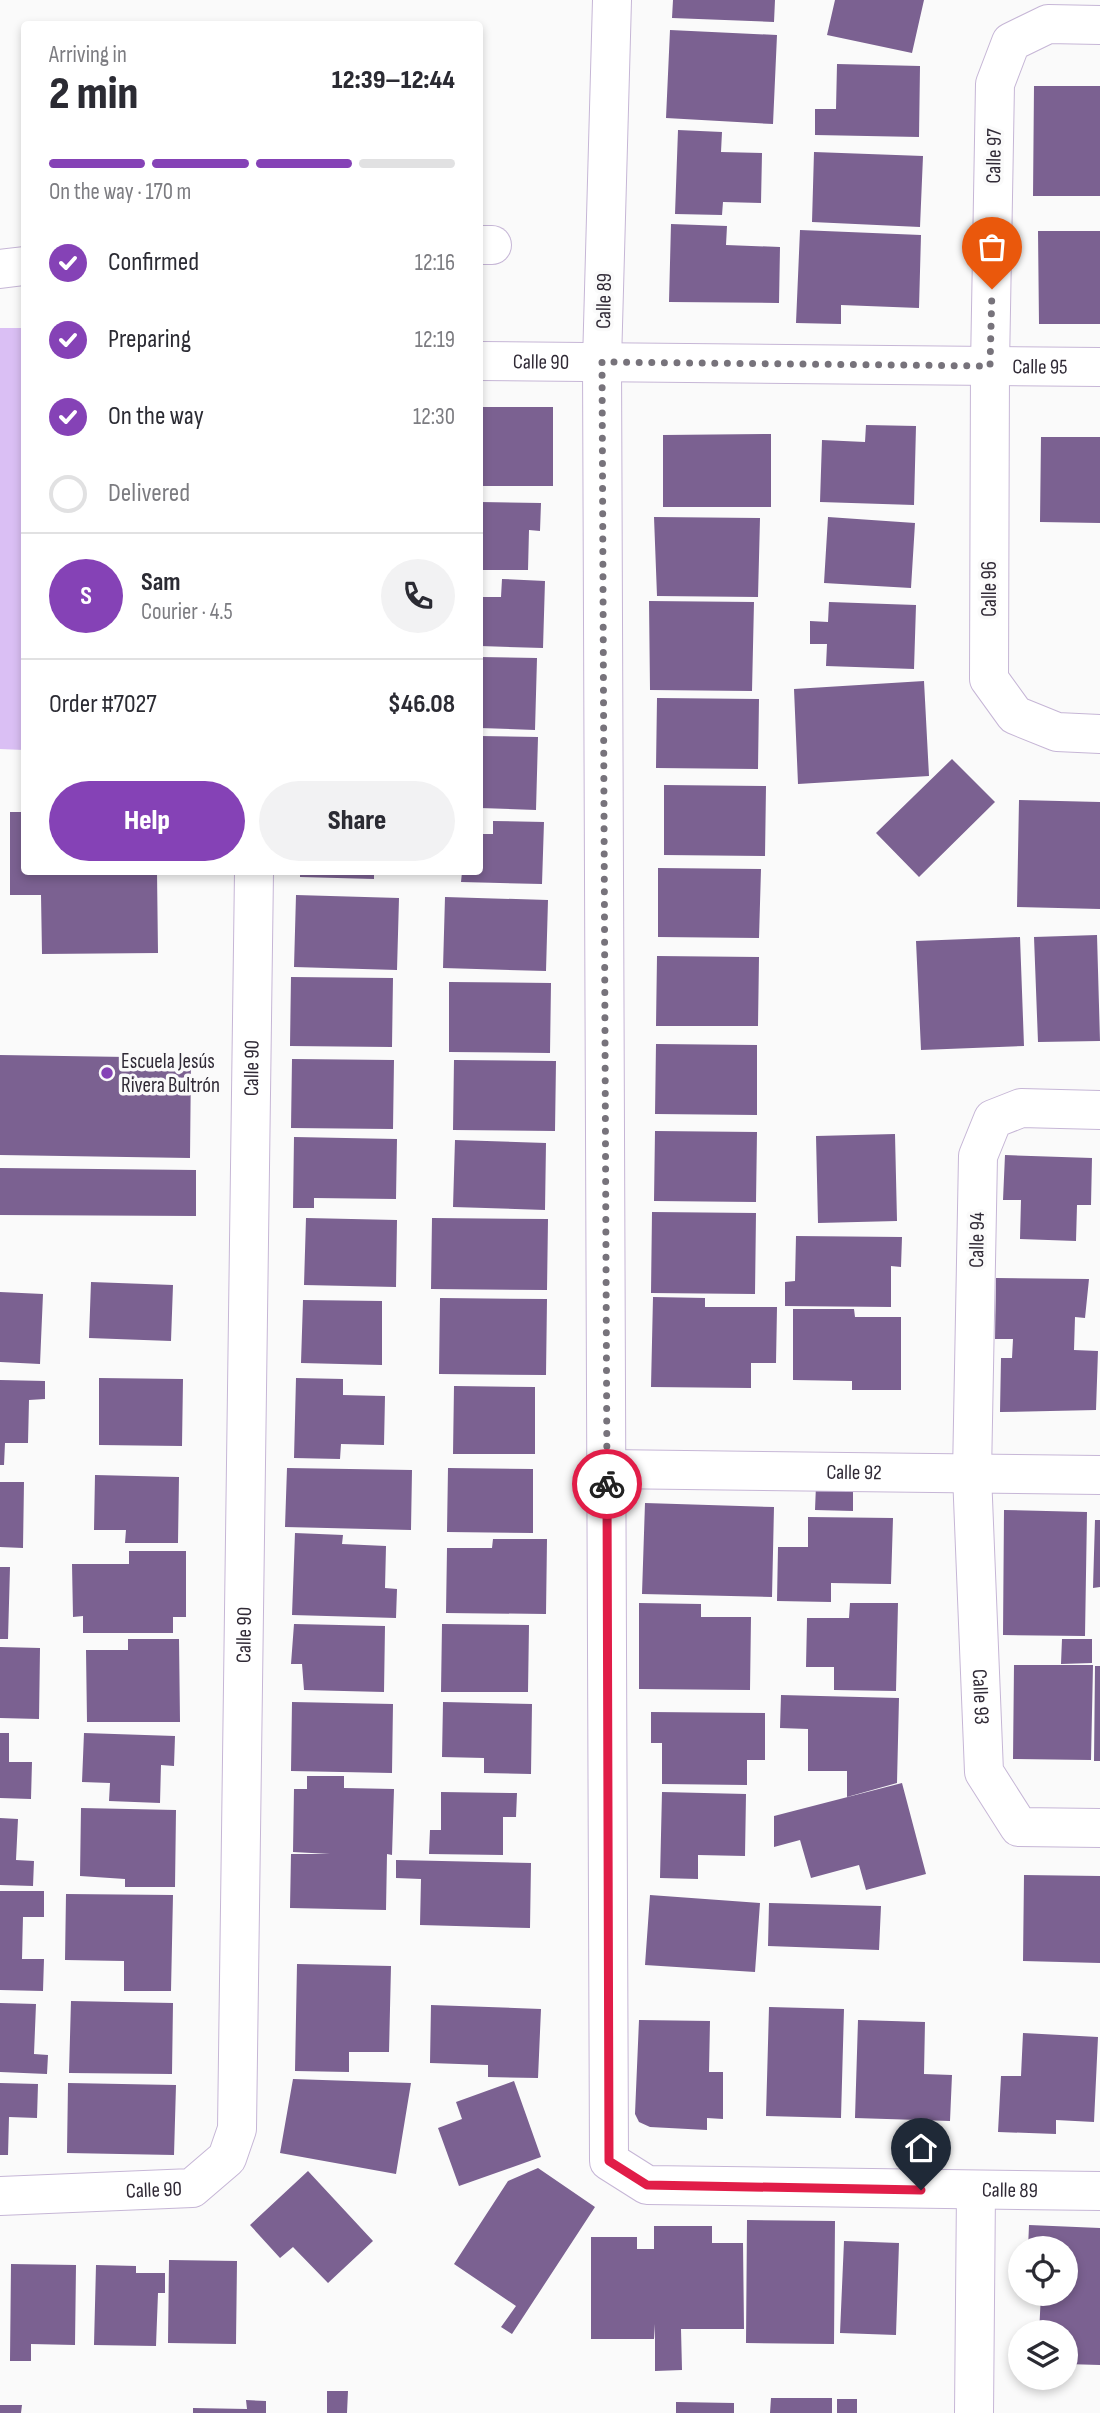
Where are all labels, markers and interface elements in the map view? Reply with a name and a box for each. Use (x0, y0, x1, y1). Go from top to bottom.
text: Arriving in (49, 41, 127, 69)
text: 12:39–12:44 (332, 65, 455, 96)
text: 2 min (49, 67, 138, 122)
street label: Calle 97 (981, 128, 1007, 184)
text: On the way · 170 m (49, 178, 191, 206)
pin (962, 217, 1022, 289)
icon: bag (973, 228, 1011, 266)
icon: check (49, 244, 87, 282)
text: Confirmed (108, 247, 199, 278)
text: 12:16 (415, 249, 455, 277)
street label: Calle 89 (591, 273, 617, 329)
icon: check (49, 321, 87, 359)
text: Preparing (108, 324, 191, 355)
text: 12:19 (415, 326, 455, 354)
street label: Calle 90 (513, 349, 569, 374)
street label: Calle 95 (1012, 354, 1068, 379)
icon: check (49, 398, 87, 436)
text: On the way (108, 401, 204, 432)
text: 12:30 (413, 403, 455, 431)
text: Delivered (108, 478, 190, 509)
button: phone (381, 559, 455, 633)
street label: Calle 96 (977, 561, 1002, 617)
text: Sam (141, 567, 181, 598)
text: S (80, 581, 92, 612)
text: Courier · 4.5 (141, 598, 233, 626)
text: Order #7027 (49, 689, 157, 720)
text: $46.08 (388, 689, 455, 720)
button: Help (49, 781, 245, 861)
button: Share (259, 781, 455, 861)
street label: Calle 90 (238, 1040, 264, 1096)
place label: Escuela Jesús Rivera Bultrón (121, 1049, 220, 1098)
marker: Escuela Jesús Rivera Bultrón (99, 1065, 115, 1081)
street label: Calle 94 (964, 1212, 990, 1268)
courier (572, 1449, 642, 1519)
street label: Calle 92 (826, 1459, 882, 1485)
icon: bike (588, 1465, 626, 1503)
street label: Calle 90 (231, 1607, 257, 1663)
street label: Calle 93 (967, 1668, 995, 1725)
pin (891, 2118, 951, 2190)
icon: home (902, 2129, 940, 2167)
street label: Calle 90 (125, 2176, 182, 2203)
street label: Calle 89 (982, 2177, 1038, 2203)
map controls (1008, 2236, 1078, 2390)
button: locate (1008, 2236, 1078, 2306)
button: layers (1008, 2320, 1078, 2390)

